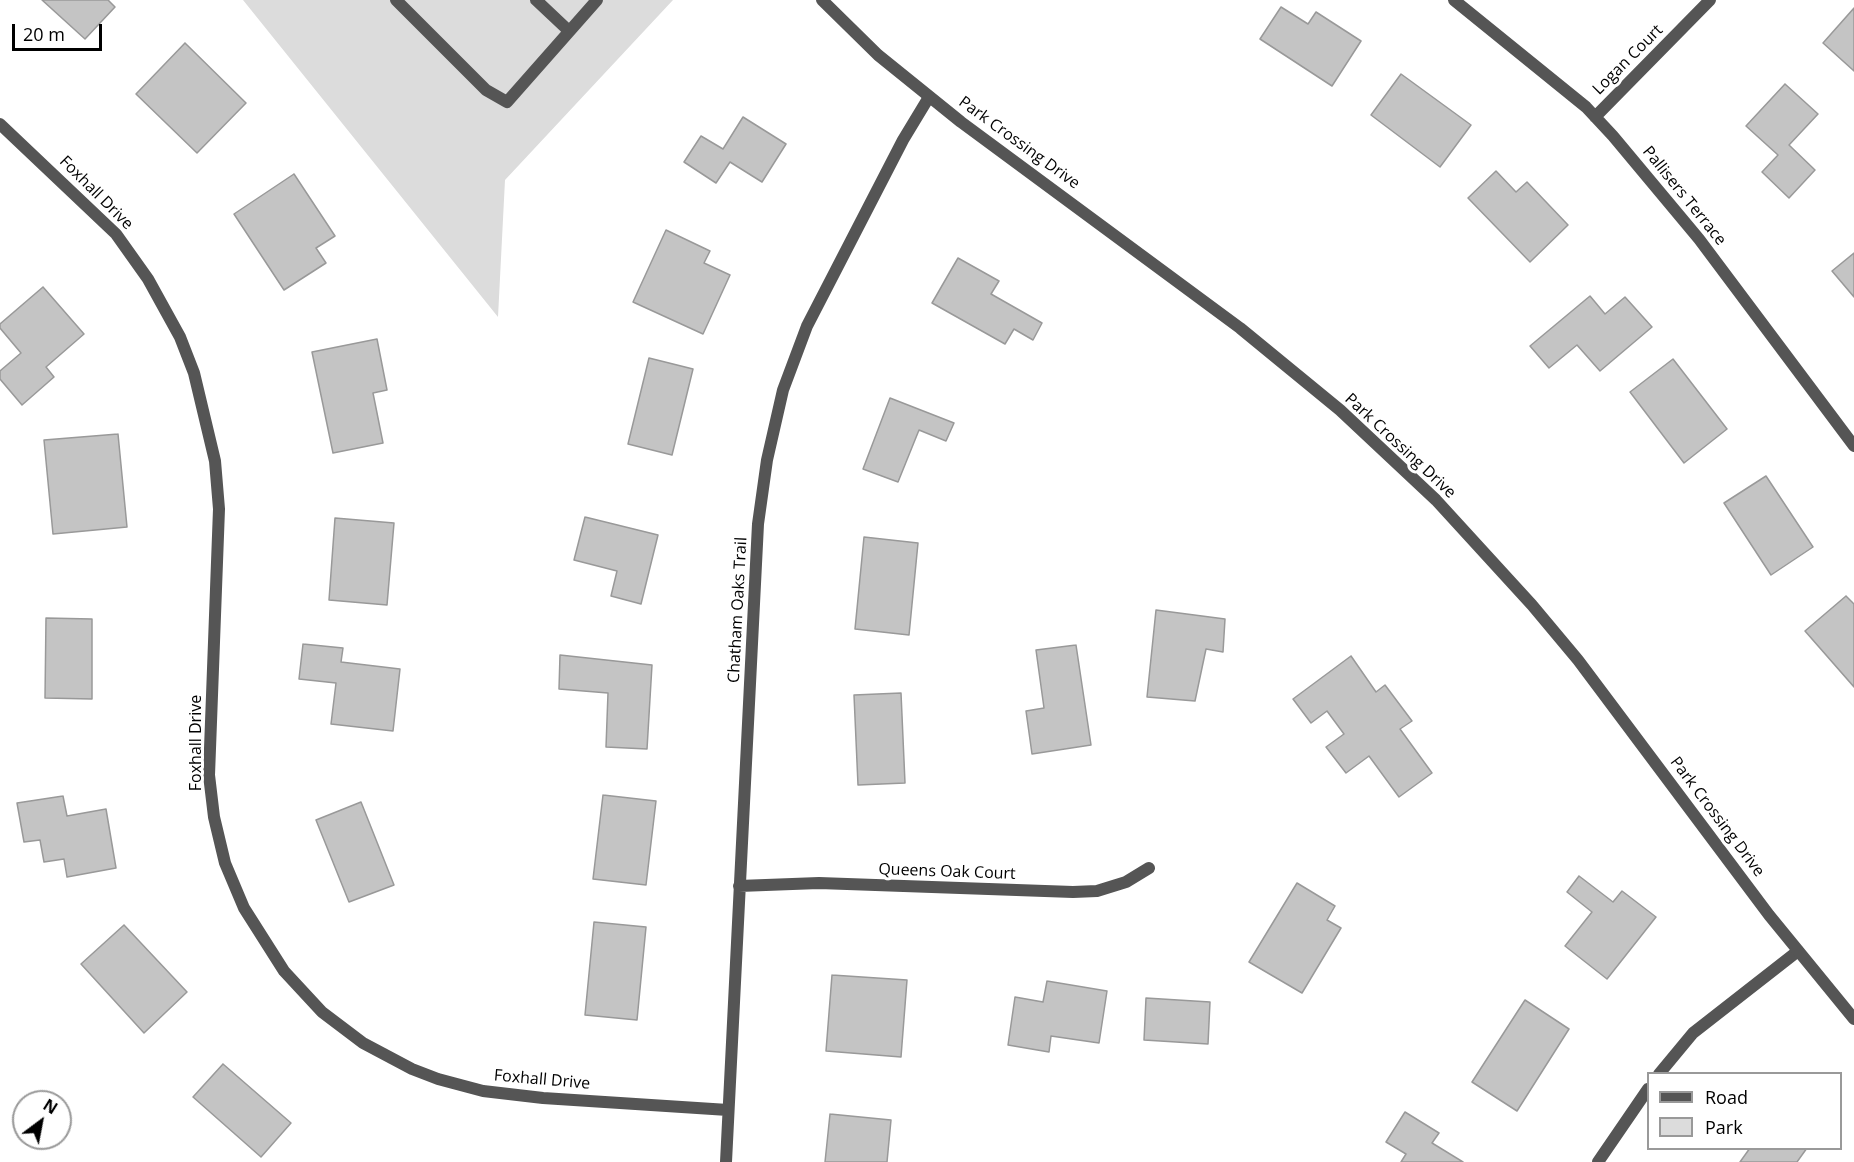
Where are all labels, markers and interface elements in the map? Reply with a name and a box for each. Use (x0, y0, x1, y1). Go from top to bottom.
scale bar (15, 12, 105, 50)
street label: Logan Court (1589, 21, 1667, 99)
text: 20 m (23, 22, 65, 46)
street label: Park Crossing Drive (955, 93, 1083, 193)
street label: Pallisers Terrace (1638, 143, 1730, 249)
street label: Foxhall Drive (55, 152, 137, 234)
street label: Park Crossing Drive (1340, 390, 1460, 502)
street label: Chatham Oaks Trail (725, 537, 751, 683)
street label: Foxhall Drive (186, 695, 206, 791)
street label: Park Crossing Drive (1666, 753, 1768, 881)
street label: Queens Oak Court (878, 860, 1016, 884)
street label: Foxhall Drive (493, 1066, 591, 1094)
legend (1647, 1072, 1842, 1150)
text: Road (1705, 1085, 1748, 1109)
north arrow (12, 1090, 72, 1150)
text: N (39, 1094, 62, 1119)
text: Park (1705, 1115, 1743, 1139)

